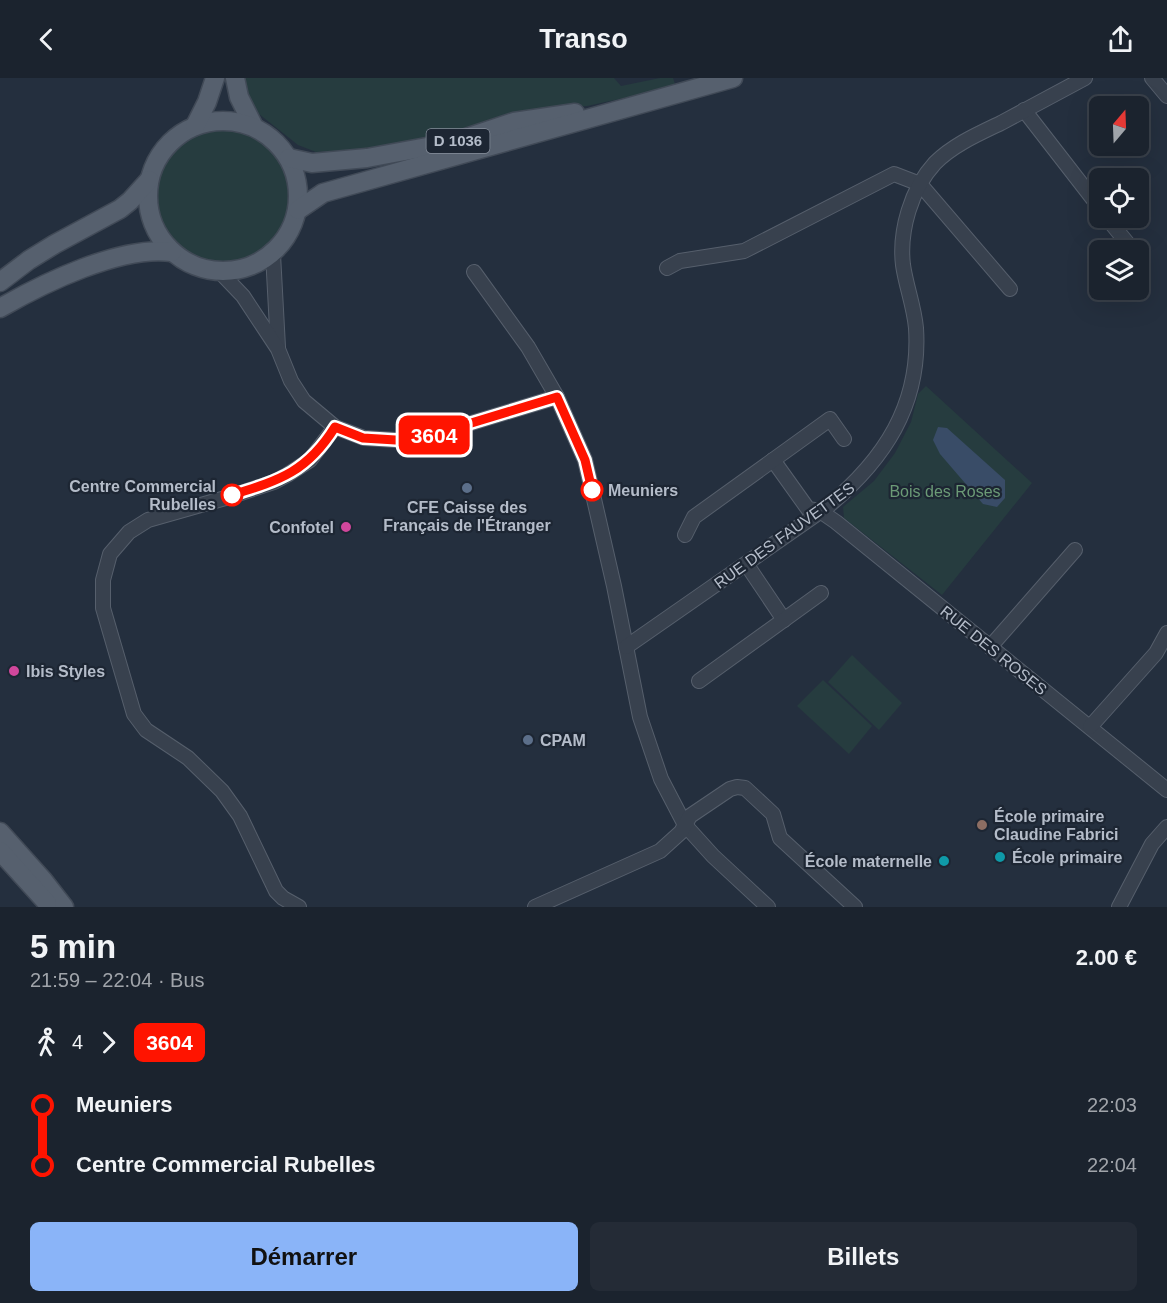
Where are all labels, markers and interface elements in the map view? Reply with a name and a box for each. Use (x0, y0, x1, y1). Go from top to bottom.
icon: back (30, 23, 63, 56)
icon: share (1104, 23, 1137, 56)
text: Transo (539, 24, 628, 54)
north arrow (1089, 96, 1149, 156)
map controls (1089, 96, 1149, 300)
road number: D 1036 (426, 129, 490, 153)
button: locate (1089, 168, 1149, 228)
button: layers (1089, 240, 1149, 300)
line badge: 3604 (392, 416, 476, 454)
text: 3604 (411, 424, 457, 447)
place label: Centre Commercial Rubelles (69, 478, 216, 513)
marker: Meuniers (581, 479, 603, 501)
street label: RUE DES FAUVETTES (711, 479, 858, 592)
marker: CFE Caisse des Français de l'Étranger (460, 481, 474, 495)
place label: Meuniers (608, 482, 678, 499)
park label: Bois des Roses (889, 483, 1001, 500)
marker: Centre Commercial Rubelles (221, 484, 243, 506)
place label: CFE Caisse des Français de l'Étranger (383, 499, 551, 534)
place label: Confotel (269, 519, 334, 536)
marker: Confotel (339, 520, 353, 534)
street label: RUE DES ROSES (937, 602, 1050, 698)
place label: Ibis Styles (26, 663, 105, 680)
marker: Ibis Styles (7, 664, 21, 678)
place label: CPAM (540, 732, 586, 749)
marker: CPAM (521, 733, 535, 747)
place label: École primaire Claudine Fabrici (994, 807, 1118, 843)
marker: École primaire Claudine Fabrici (975, 818, 989, 832)
place label: École primaire (1012, 848, 1122, 866)
marker: École primaire (993, 850, 1007, 864)
place label: École maternelle (805, 852, 932, 870)
marker: École maternelle (937, 854, 951, 868)
text: 5 min (30, 928, 116, 965)
text: 2.00 € (1076, 945, 1137, 970)
text: 21:59 – 22:04 · Bus (30, 969, 205, 991)
icon: walk (30, 1026, 63, 1059)
icon: forward (92, 1026, 125, 1059)
text: 4 (72, 1031, 83, 1053)
text: 3604 (146, 1031, 193, 1054)
text: Meuniers (76, 1092, 173, 1117)
text: 22:03 (1087, 1094, 1137, 1116)
text: Centre Commercial Rubelles (76, 1152, 376, 1177)
text: 22:04 (1087, 1154, 1137, 1176)
button: Démarrer (30, 1222, 578, 1291)
button: Billets (590, 1222, 1137, 1291)

